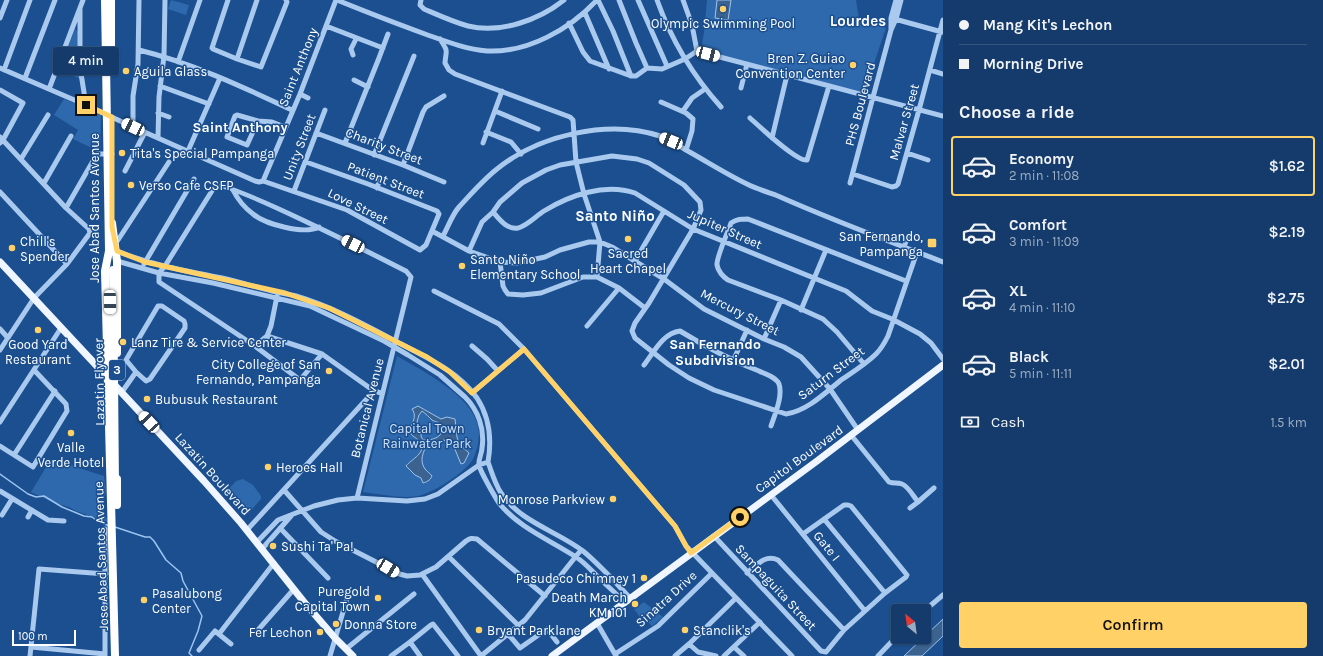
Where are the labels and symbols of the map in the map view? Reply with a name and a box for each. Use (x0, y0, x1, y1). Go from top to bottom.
marker: Olympic Swimming Pool (718, 4, 728, 14)
district label: Lourdes (830, 12, 886, 30)
place label: Olympic Swimming Pool (651, 16, 795, 31)
street label: Saint Anthony (275, 25, 321, 109)
car (695, 45, 721, 63)
callout: 4 min (53, 47, 119, 75)
place label: Bren Z. Guiao Convention Center (735, 51, 845, 81)
street label: PHS Boulevard (842, 60, 878, 148)
marker: Bren Z. Guiao Convention Center (848, 60, 858, 70)
place label: Aguila Glass (134, 64, 207, 79)
marker: Aguila Glass (121, 66, 131, 76)
street label: Malvar Street (886, 82, 922, 162)
route end (77, 96, 95, 114)
street label: Unity Street (279, 112, 319, 182)
car (120, 116, 146, 138)
district label: Saint Anthony (193, 119, 287, 136)
street label: Charity Street (343, 124, 425, 168)
car (658, 131, 684, 151)
street label: Jose Abad Santos Avenue (87, 133, 102, 283)
place label: Tita's Special Pampanga (130, 146, 274, 161)
marker: Tita's Special Pampanga (117, 148, 127, 158)
street label: Patient Street (345, 158, 427, 202)
place label: Verso Cafe CSFP (139, 178, 233, 193)
marker: Verso Cafe CSFP (126, 180, 136, 190)
street label: Love Street (325, 185, 391, 227)
street label: Jupiter Street (686, 206, 765, 252)
district label: Santo Niño (575, 207, 655, 225)
place label: San Fernando, Pampanga (839, 229, 923, 259)
car (340, 233, 366, 255)
place label: Chill's Spender (20, 234, 69, 264)
marker: Sacred Heart Chapel (623, 234, 633, 244)
marker: San Fernando, Pampanga (926, 237, 938, 249)
marker: Chill's Spender (7, 243, 17, 253)
place label: Sacred Heart Chapel (590, 246, 666, 276)
place label: Santo Niño Elementary School (470, 252, 580, 282)
marker: Santo Niño Elementary School (457, 261, 467, 271)
street label: Mercury Street (698, 286, 782, 338)
car (104, 290, 116, 314)
marker: Good Yard Restaurant (33, 325, 43, 335)
place label: Lanz Tire & Service Center (131, 335, 286, 350)
district label: San Fernando Subdivision (669, 336, 761, 369)
place label: Good Yard Restaurant (5, 337, 71, 367)
marker: Lanz Tire & Service Center (118, 337, 128, 347)
street label: Lazatin Flyover (91, 338, 107, 426)
street label: Saturn Street (795, 343, 867, 403)
street label: Botanical Avenue (347, 356, 387, 459)
place label: City College of San Fernando, Pampanga (196, 357, 321, 387)
road number: 3 (109, 360, 125, 380)
marker: City College of San Fernando, Pampanga (324, 366, 334, 376)
place label: Bubusuk Restaurant (155, 392, 278, 407)
marker: Bubusuk Restaurant (142, 394, 152, 404)
car (136, 409, 162, 435)
park label: Capital Town Rainwater Park (382, 421, 472, 451)
street label: Capitol Boulevard (752, 422, 846, 496)
marker: Valle Verde Hotel (66, 428, 76, 438)
street label: Lazatin Boulevard (172, 430, 254, 518)
place label: Valle Verde Hotel (38, 440, 104, 470)
place label: Heroes Hall (276, 460, 343, 475)
marker: Heroes Hall (263, 462, 273, 472)
street label: Jose Abad Santos Avenue (91, 481, 111, 631)
place label: Monrose Parkview (498, 492, 606, 507)
marker: Monrose Parkview (608, 494, 618, 504)
route start (731, 508, 749, 526)
street label: Gate I (811, 528, 843, 564)
place label: Sushi Ta' Pa! (281, 539, 354, 554)
marker: Sushi Ta' Pa! (268, 541, 278, 551)
street label: Sampaguita Street (732, 541, 820, 633)
car (375, 557, 401, 579)
street label: Sinatra Drive (632, 567, 700, 630)
place label: Pasudeco Chimney 1 (516, 571, 636, 586)
marker: Pasudeco Chimney 1 (639, 573, 649, 583)
place label: Puregold Capital Town (295, 584, 370, 614)
place label: Pasalubong Center (152, 586, 223, 616)
place label: Death March KM 101 (551, 590, 627, 620)
marker: Puregold Capital Town (373, 593, 383, 603)
marker: Pasalubong Center (139, 595, 149, 605)
marker: Death March KM 101 (630, 599, 640, 609)
north arrow (891, 604, 931, 644)
place label: Donna Store (344, 617, 417, 632)
marker: Donna Store (331, 619, 341, 629)
place label: Bryant Parklane (487, 623, 581, 638)
place label: Stanclik's (693, 623, 751, 638)
place label: Fer Lechon (249, 625, 312, 640)
marker: Bryant Parklane (474, 625, 484, 635)
marker: Stanclik's (680, 625, 690, 635)
marker: Fer Lechon (315, 627, 325, 637)
scale bar (12, 628, 76, 647)

